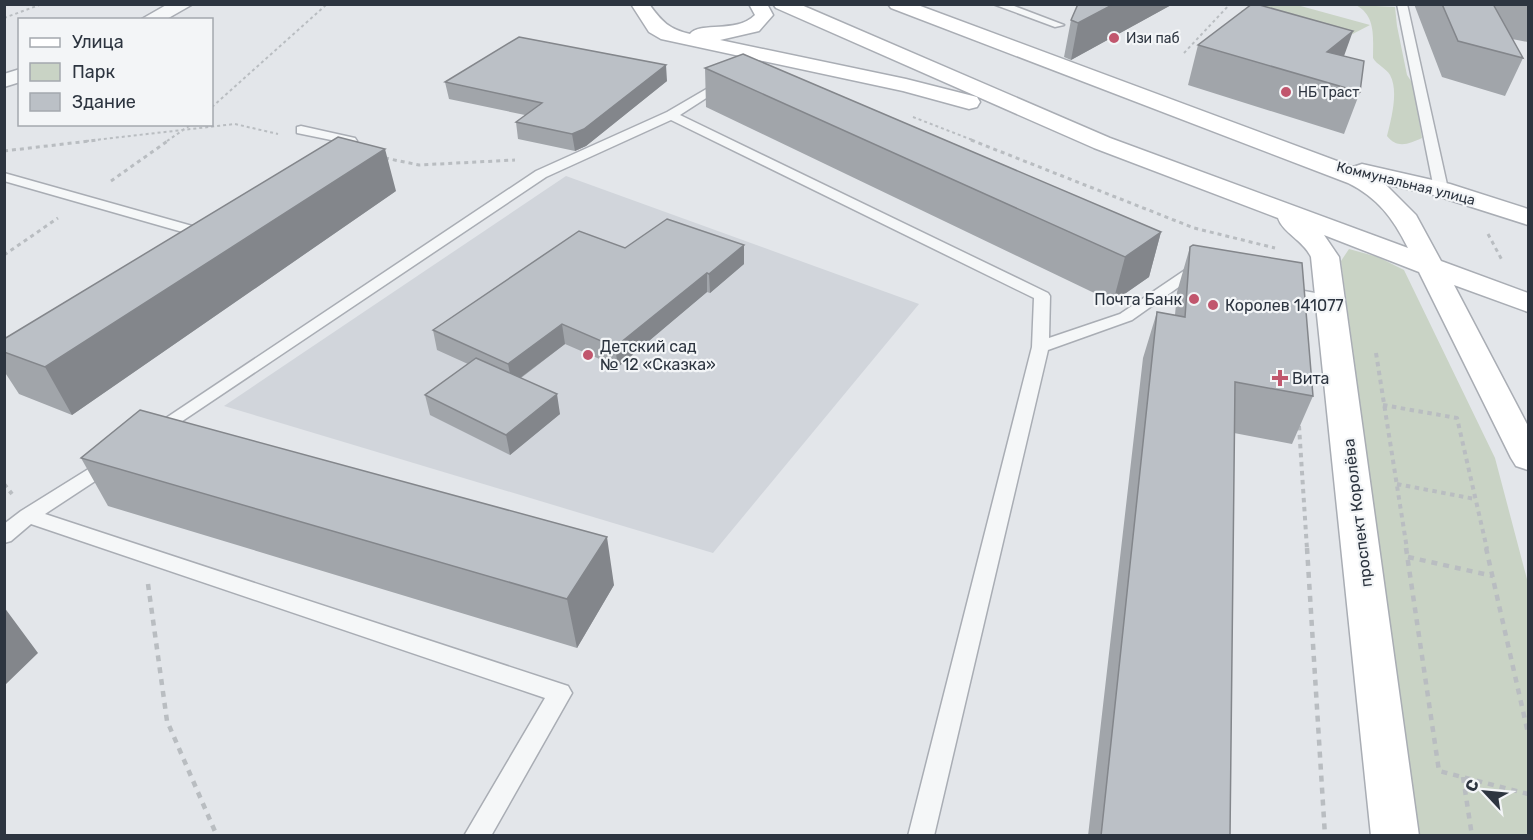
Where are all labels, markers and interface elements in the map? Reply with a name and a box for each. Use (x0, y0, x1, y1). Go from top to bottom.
legend (18, 18, 213, 126)
place label: Изи паб (1126, 30, 1180, 47)
text: Улица (72, 31, 124, 53)
marker: Изи паб (1107, 31, 1121, 45)
text: Парк (72, 61, 116, 83)
place label: НБ Траст (1298, 84, 1359, 101)
marker: НБ Траст (1279, 85, 1293, 99)
text: Здание (72, 91, 136, 113)
street label: Коммунальная улица (1335, 158, 1477, 209)
place label: Почта Банк (1094, 290, 1182, 309)
marker: Почта Банк (1187, 292, 1201, 306)
place label: Королев 141077 (1225, 296, 1344, 315)
marker: Королев 141077 (1206, 298, 1220, 312)
place label: Детский сад № 12 «Сказка» (600, 337, 716, 374)
marker: Детский сад № 12 «Сказка» (581, 348, 595, 362)
place label: Вита (1292, 369, 1329, 388)
marker: Вита (1273, 371, 1287, 385)
street label: проспект Королёва (1339, 437, 1376, 588)
north arrow (1455, 762, 1515, 822)
text: С (1461, 776, 1483, 795)

